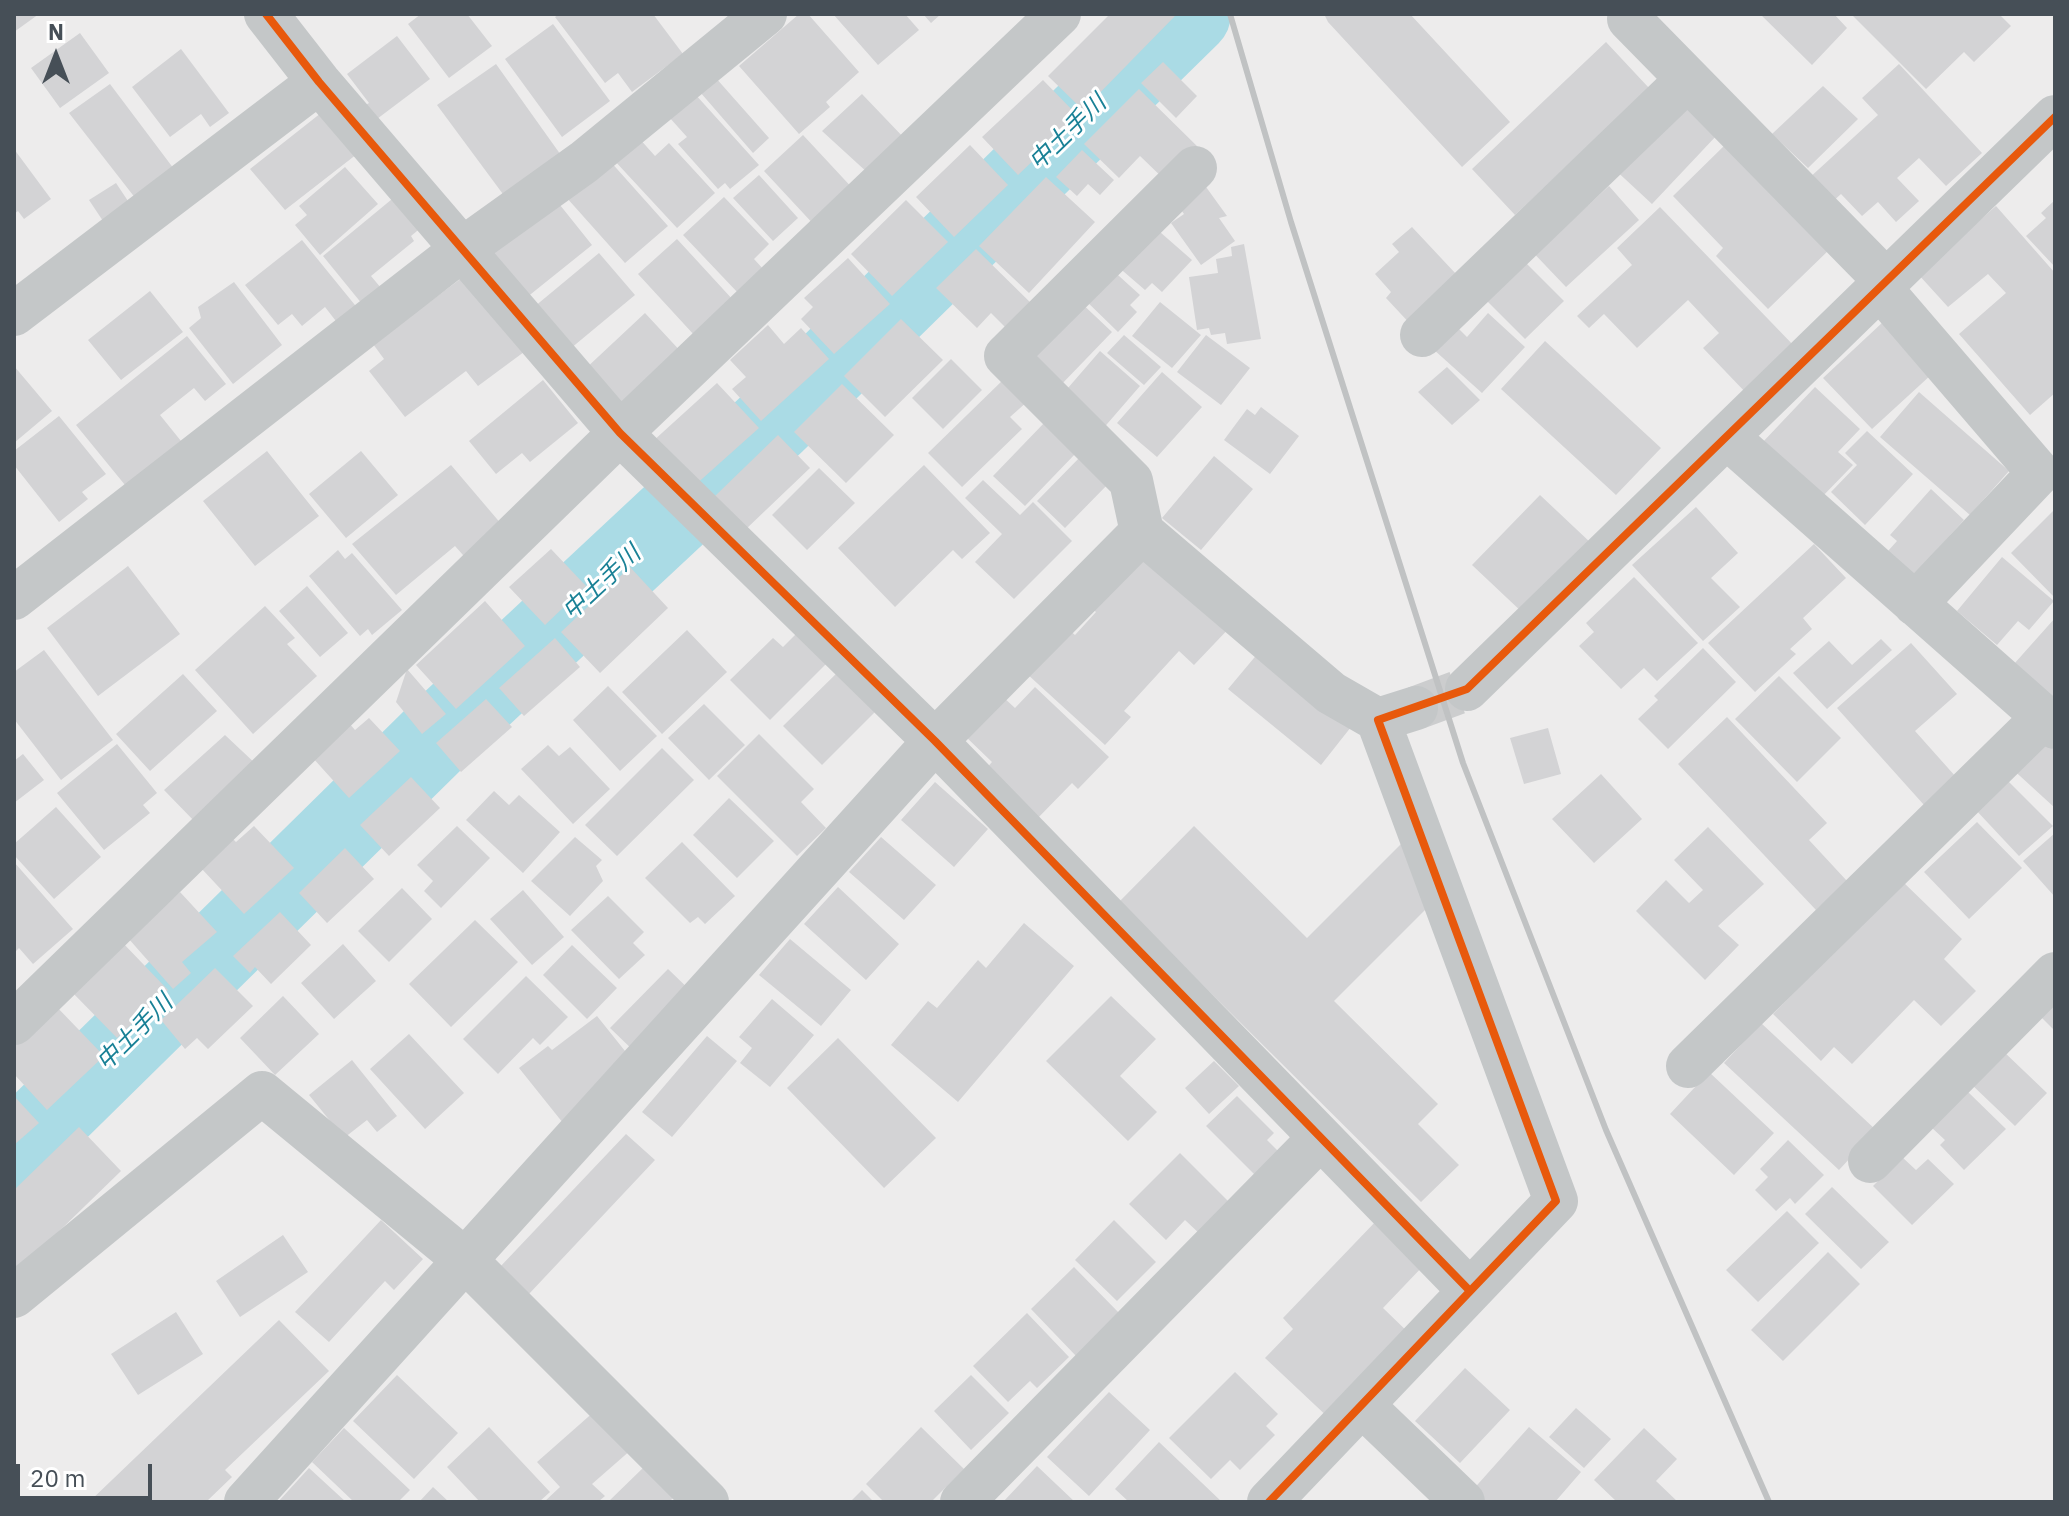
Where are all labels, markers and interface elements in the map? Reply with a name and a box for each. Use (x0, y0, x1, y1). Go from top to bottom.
north arrow (16, 16, 96, 96)
text: N (48, 17, 64, 46)
water label: 中土手川 (1023, 89, 1113, 177)
water label: 中土手川 (557, 540, 647, 626)
water label: 中土手川 (91, 989, 179, 1077)
scale bar (20, 1448, 156, 1498)
text: 20 m (30, 1462, 85, 1494)

